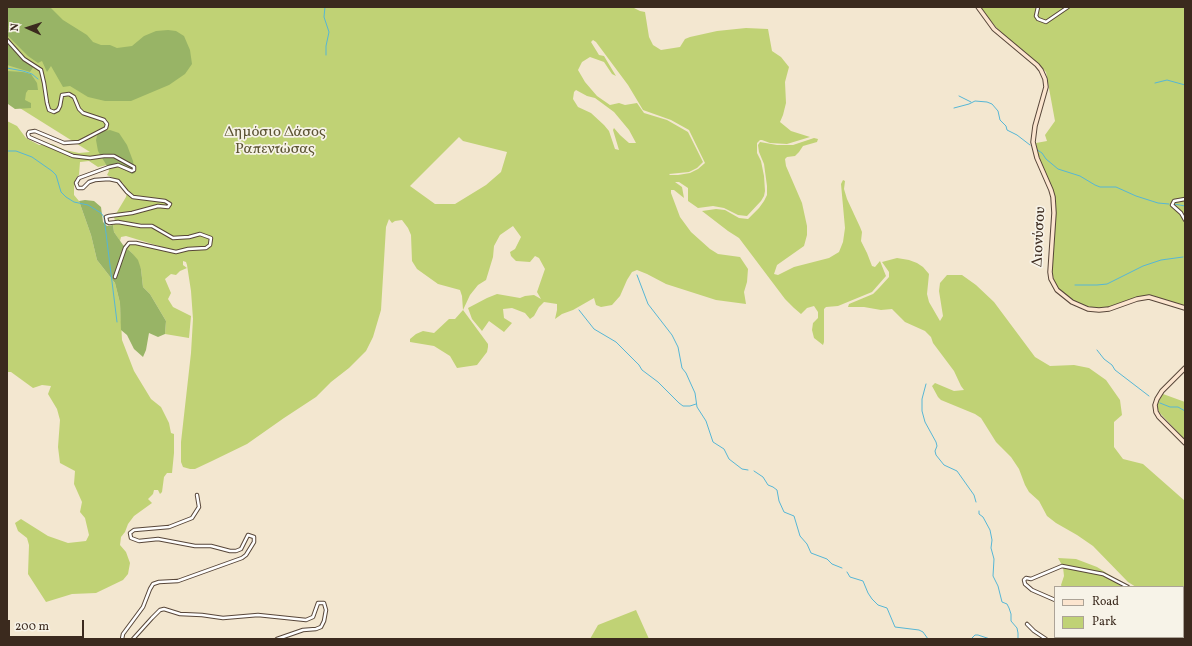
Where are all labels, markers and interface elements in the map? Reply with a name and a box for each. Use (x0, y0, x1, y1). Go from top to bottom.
north arrow (8, 8, 48, 48)
text: N (8, 23, 23, 32)
park label: Δημόσιο Δάσος Ραπεντώσας (224, 124, 326, 159)
street label: Διονύσου (1029, 206, 1051, 268)
legend (1054, 586, 1184, 638)
text: Road (1092, 594, 1119, 610)
scale bar (10, 612, 86, 638)
text: Park (1092, 614, 1117, 630)
text: 200 m (15, 619, 49, 635)

